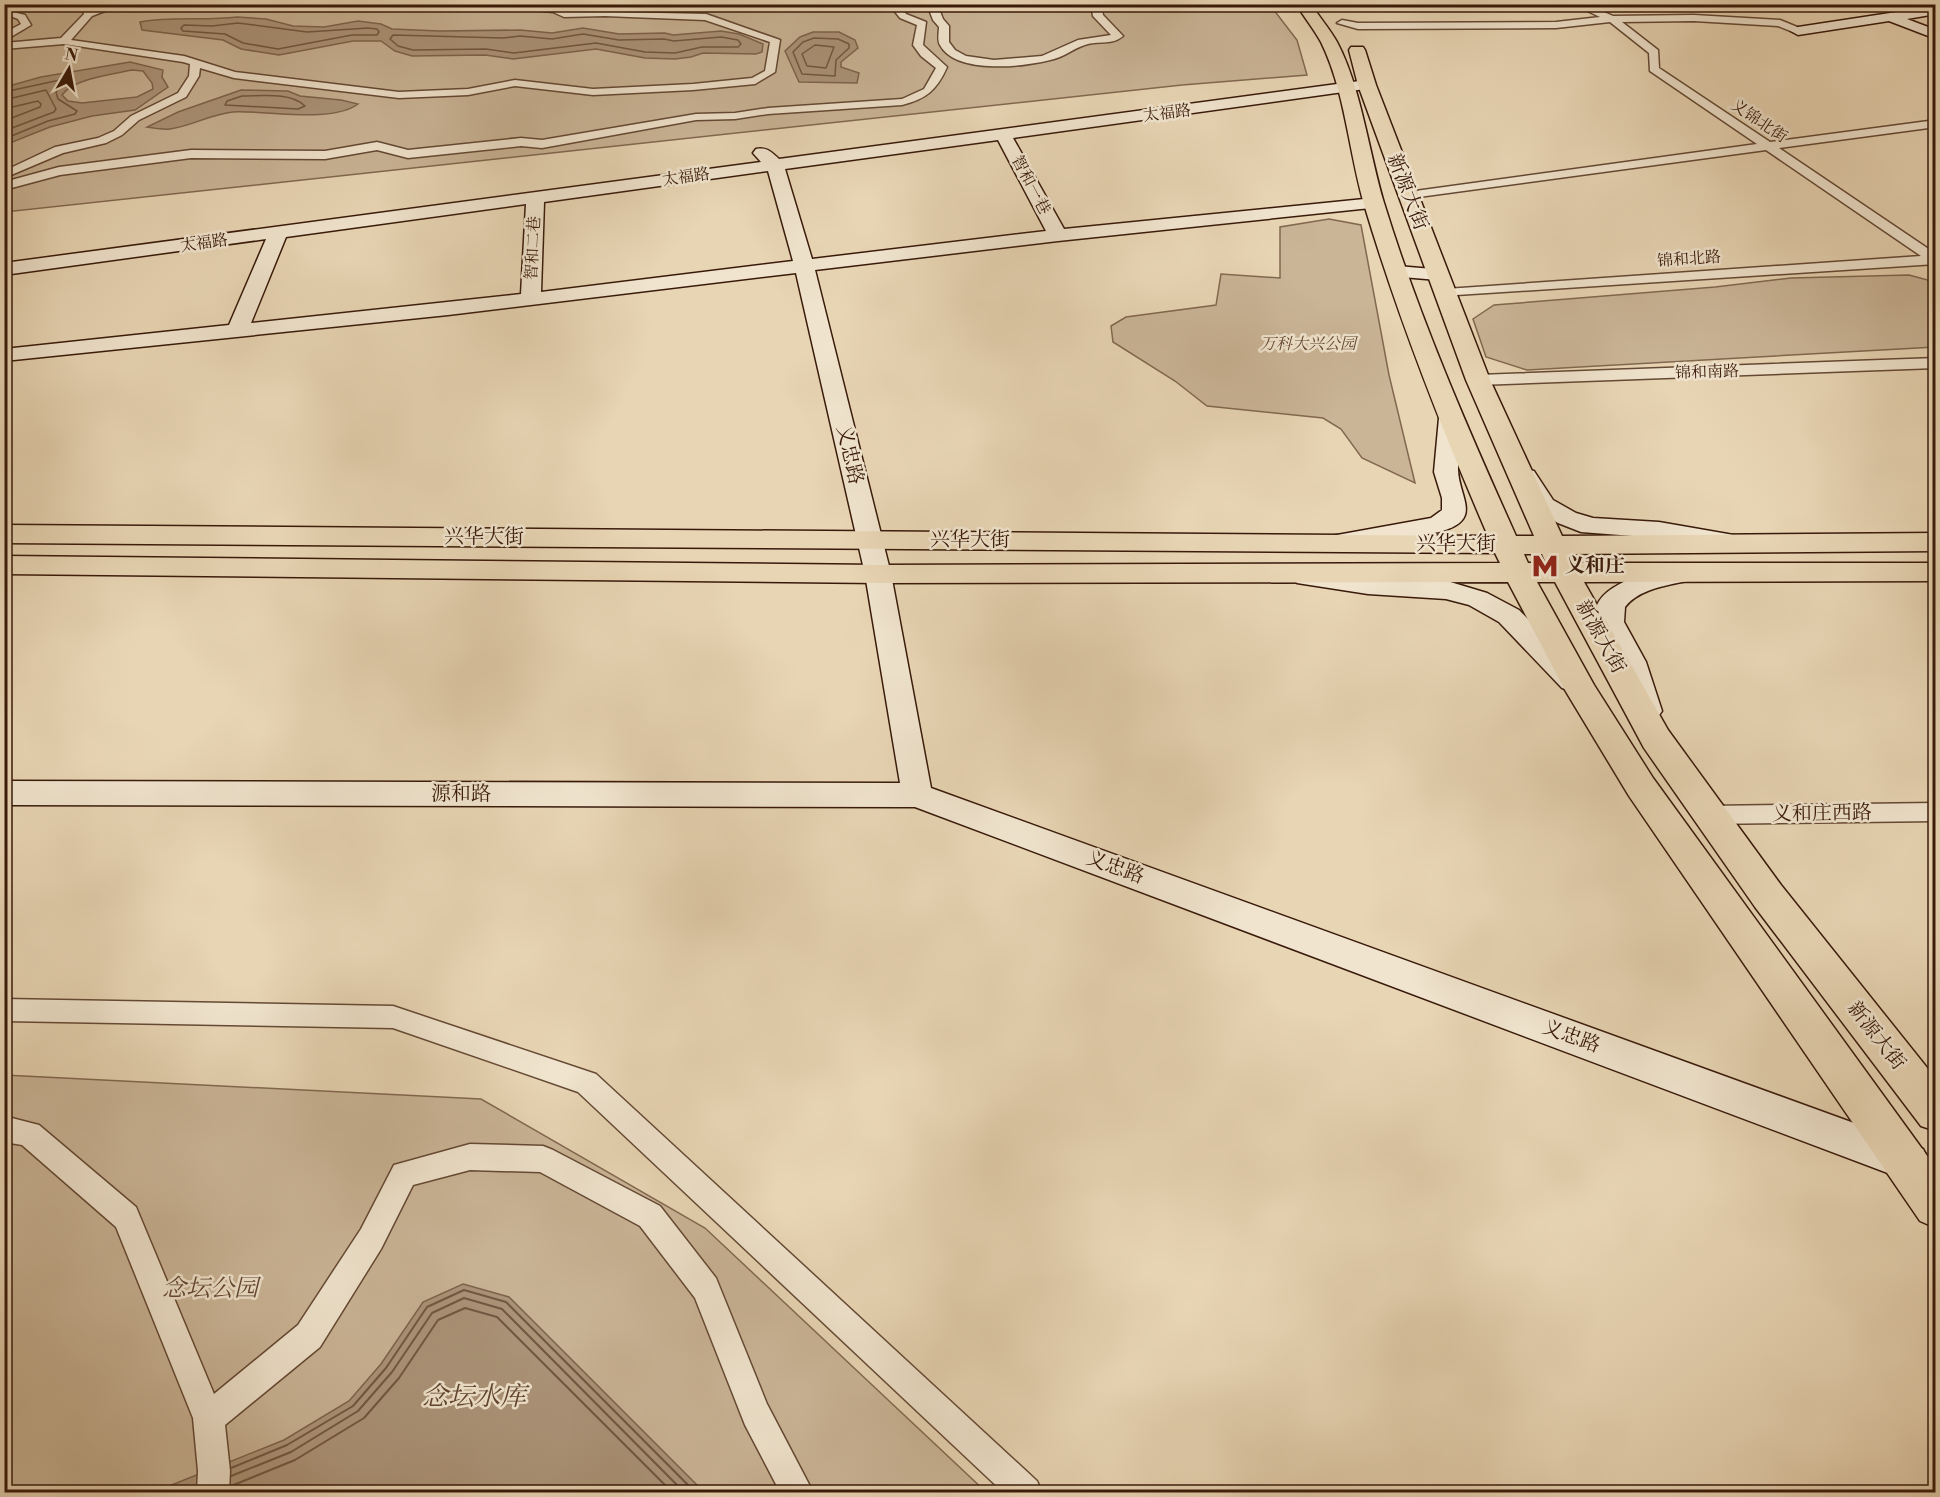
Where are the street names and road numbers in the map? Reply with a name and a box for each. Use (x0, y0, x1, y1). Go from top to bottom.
street label: 义锦北街 (1727, 95, 1791, 147)
street label: 太福路 (1142, 100, 1192, 126)
street label: 新源大街 (1381, 150, 1433, 234)
street label: 智和一巷 (1007, 152, 1055, 218)
street label: 太福路 (661, 164, 711, 190)
street label: 智和二巷 (521, 216, 545, 280)
street label: 太福路 (179, 230, 229, 256)
street label: 锦和北路 (1656, 247, 1722, 271)
street label: 锦和南路 (1675, 361, 1739, 383)
street label: 义忠路 (830, 423, 868, 487)
street label: 兴华大街 (444, 525, 524, 550)
street label: 兴华大街 (930, 528, 1010, 553)
street label: 兴华大街 (1416, 532, 1496, 557)
street label: 新源大街 (1570, 596, 1630, 678)
street label: 源和路 (431, 782, 491, 807)
street label: 义和庄西路 (1772, 801, 1872, 827)
street label: 义忠路 (1083, 846, 1147, 890)
street label: 新源大街 (1842, 997, 1910, 1075)
street label: 义忠路 (1539, 1015, 1603, 1059)

